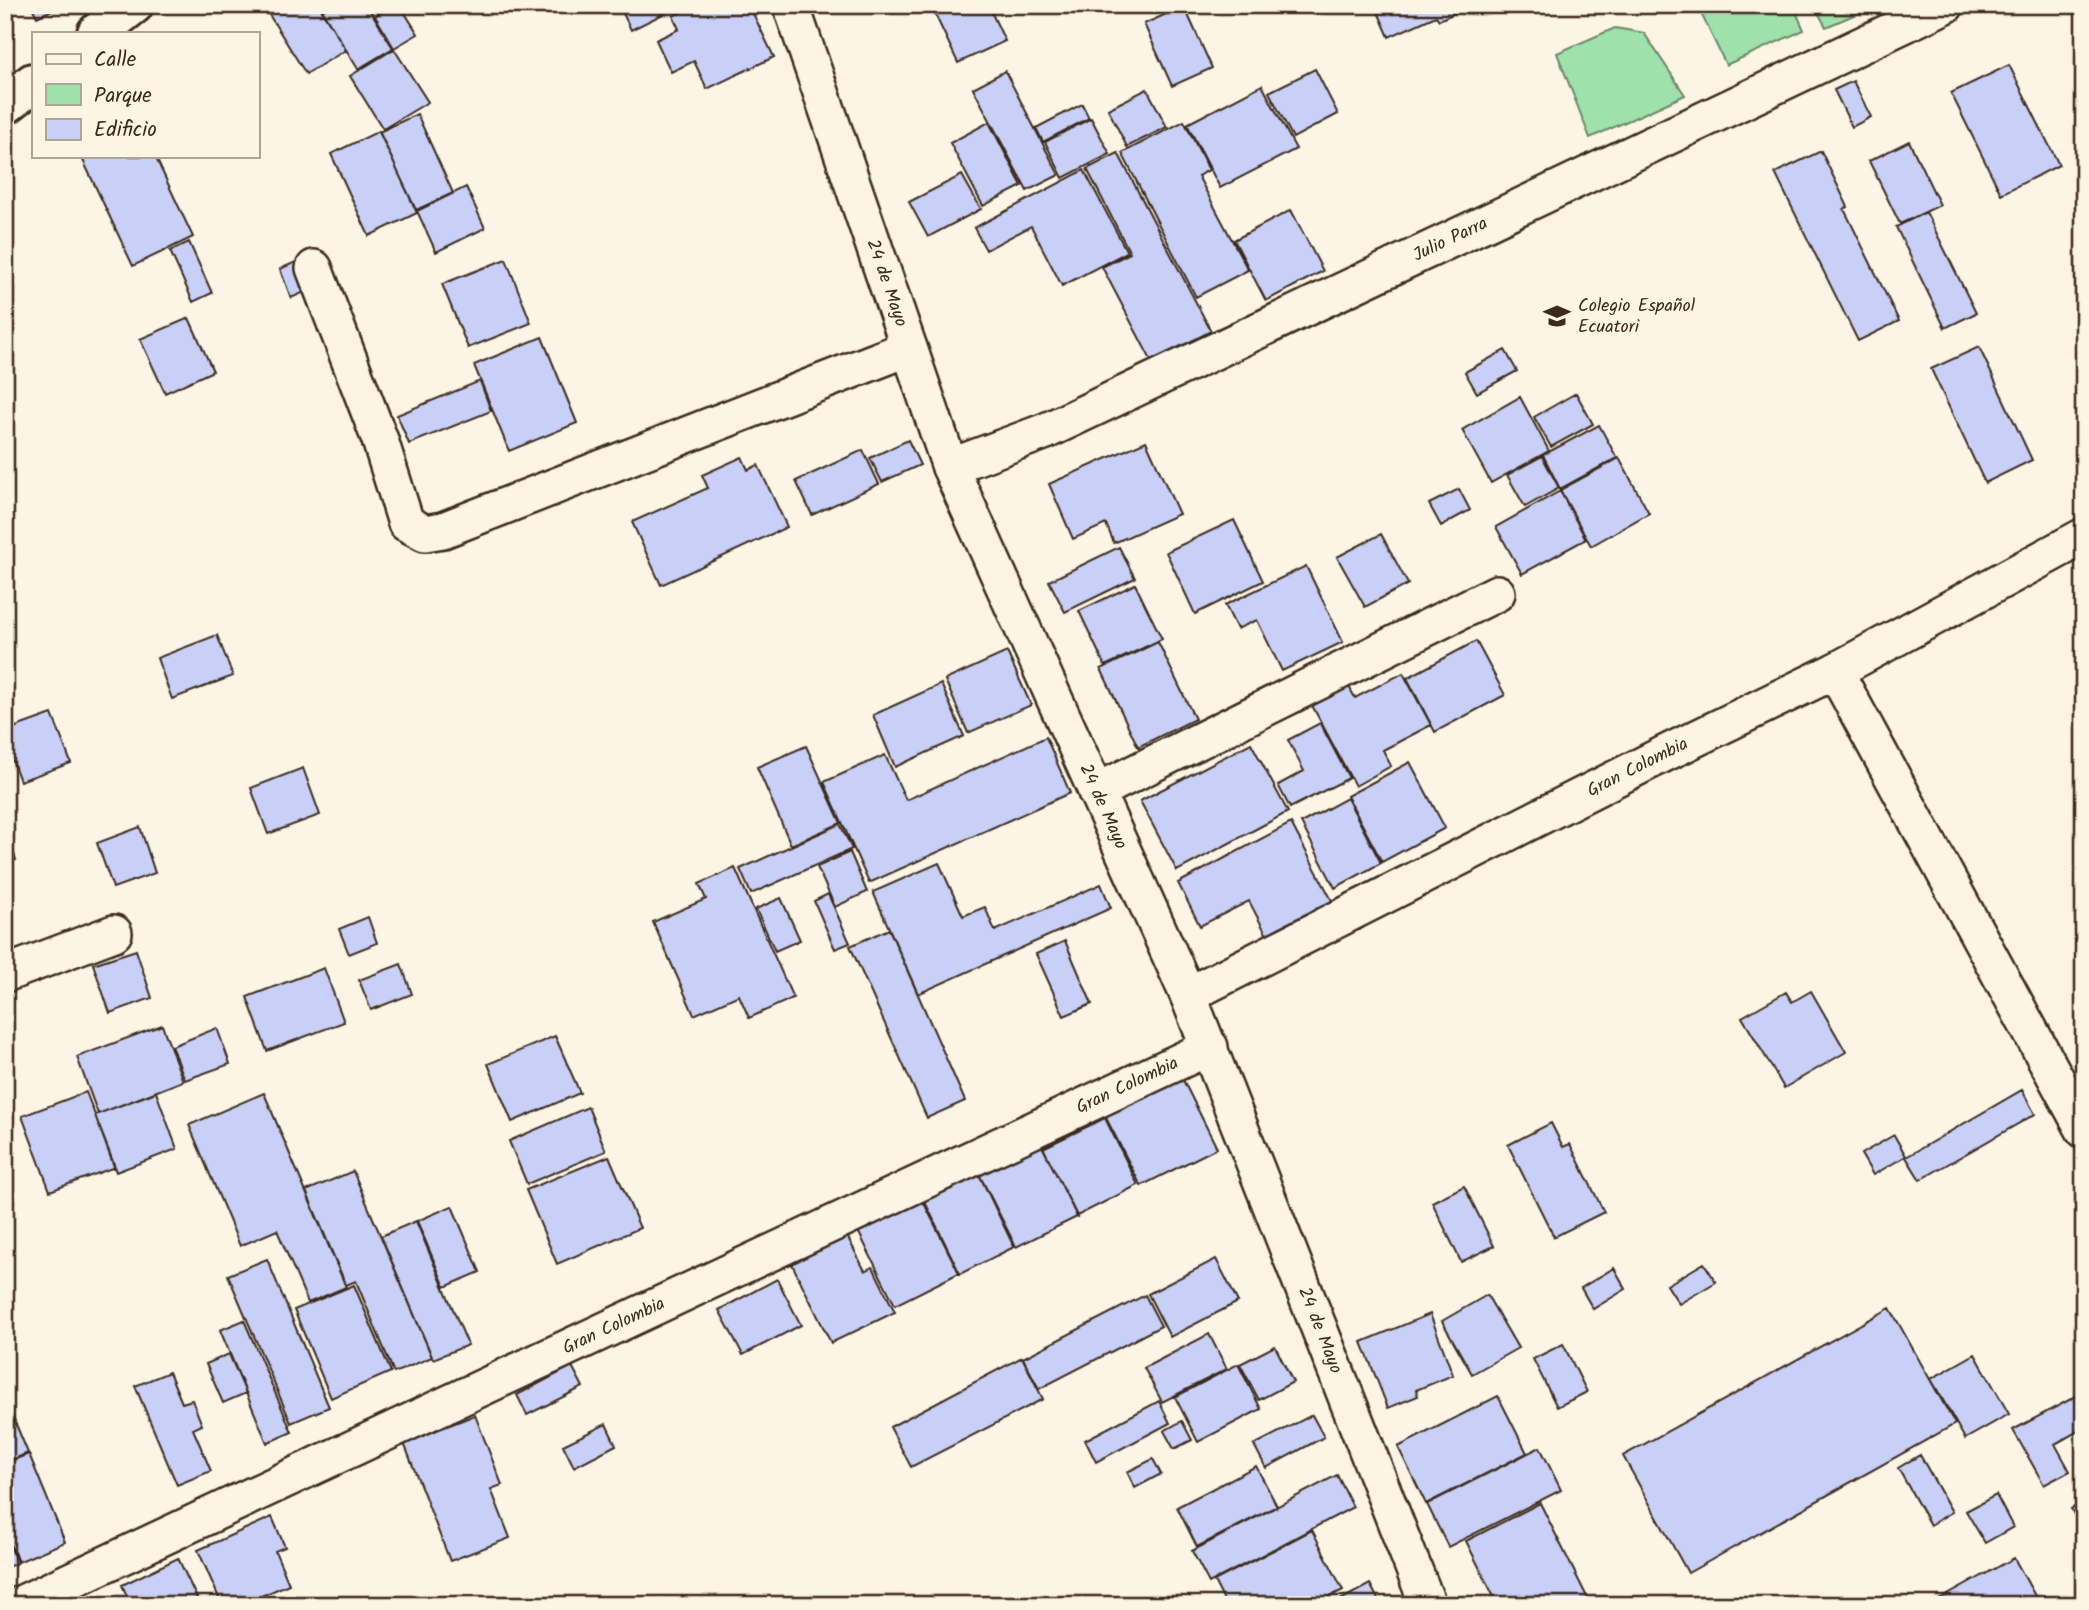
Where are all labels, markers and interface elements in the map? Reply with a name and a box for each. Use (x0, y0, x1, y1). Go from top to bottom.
legend (32, 32, 259, 158)
text: Calle (94, 44, 137, 77)
text: Parque (94, 80, 152, 113)
text: Edificio (94, 114, 157, 147)
street label: Julio Parra (1408, 209, 1493, 270)
street label: 24 de Mayo (858, 235, 915, 331)
place label: Colegio Español Ecuatori (1578, 292, 1696, 342)
school or university icon: Colegio Español Ecuatori (1542, 301, 1572, 331)
street label: Gran Colombia (1582, 730, 1693, 805)
street label: 24 de Mayo (1071, 759, 1135, 854)
street label: Gran Colombia (1071, 1049, 1184, 1122)
street label: 24 de Mayo (1290, 1282, 1350, 1378)
street label: Gran Colombia (558, 1290, 670, 1363)

